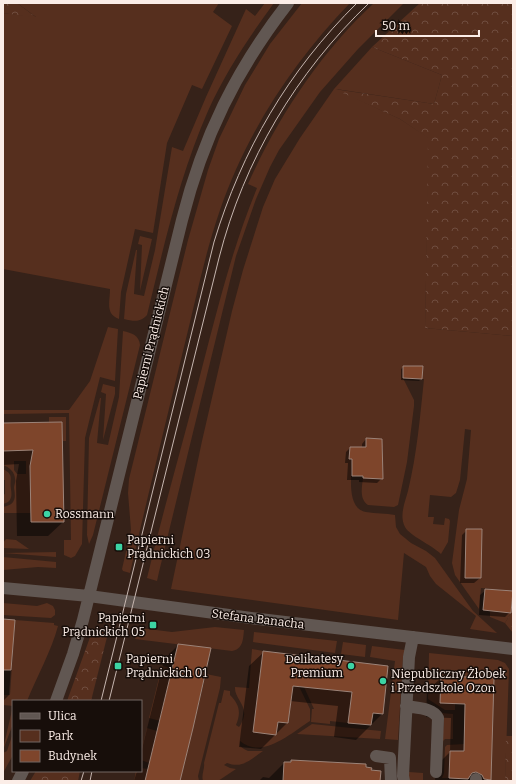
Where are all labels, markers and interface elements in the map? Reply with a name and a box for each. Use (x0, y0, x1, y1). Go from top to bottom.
scale bar (376, 12, 479, 38)
text: 50 m (382, 19, 411, 33)
street label: Papierni Prądnickich (130, 285, 172, 401)
place label: Rossmann (55, 507, 115, 521)
marker: Rossmann (42, 509, 52, 519)
place label: Papierni Prądnickich 03 (127, 533, 210, 561)
marker: Papierni Prądnickich 03 (114, 542, 124, 552)
street label: Stefana Banacha (211, 606, 306, 632)
place label: Papierni Prądnickich 05 (62, 611, 145, 639)
marker: Papierni Prądnickich 05 (148, 620, 158, 630)
place label: Papierni Prądnickich 01 (126, 652, 207, 680)
place label: Delikatesy Premium (285, 652, 344, 680)
marker: Papierni Prądnickich 01 (113, 661, 123, 671)
marker: Delikatesy Premium (346, 661, 356, 671)
place label: Niepubliczny Żłobek i Przedszkole Ozon (391, 666, 506, 695)
marker: Niepubliczny Żłobek i Przedszkole Ozon (378, 676, 388, 686)
legend (12, 700, 142, 772)
text: Ulica (48, 709, 77, 723)
text: Park (48, 729, 74, 743)
text: Budynek (48, 749, 97, 763)

